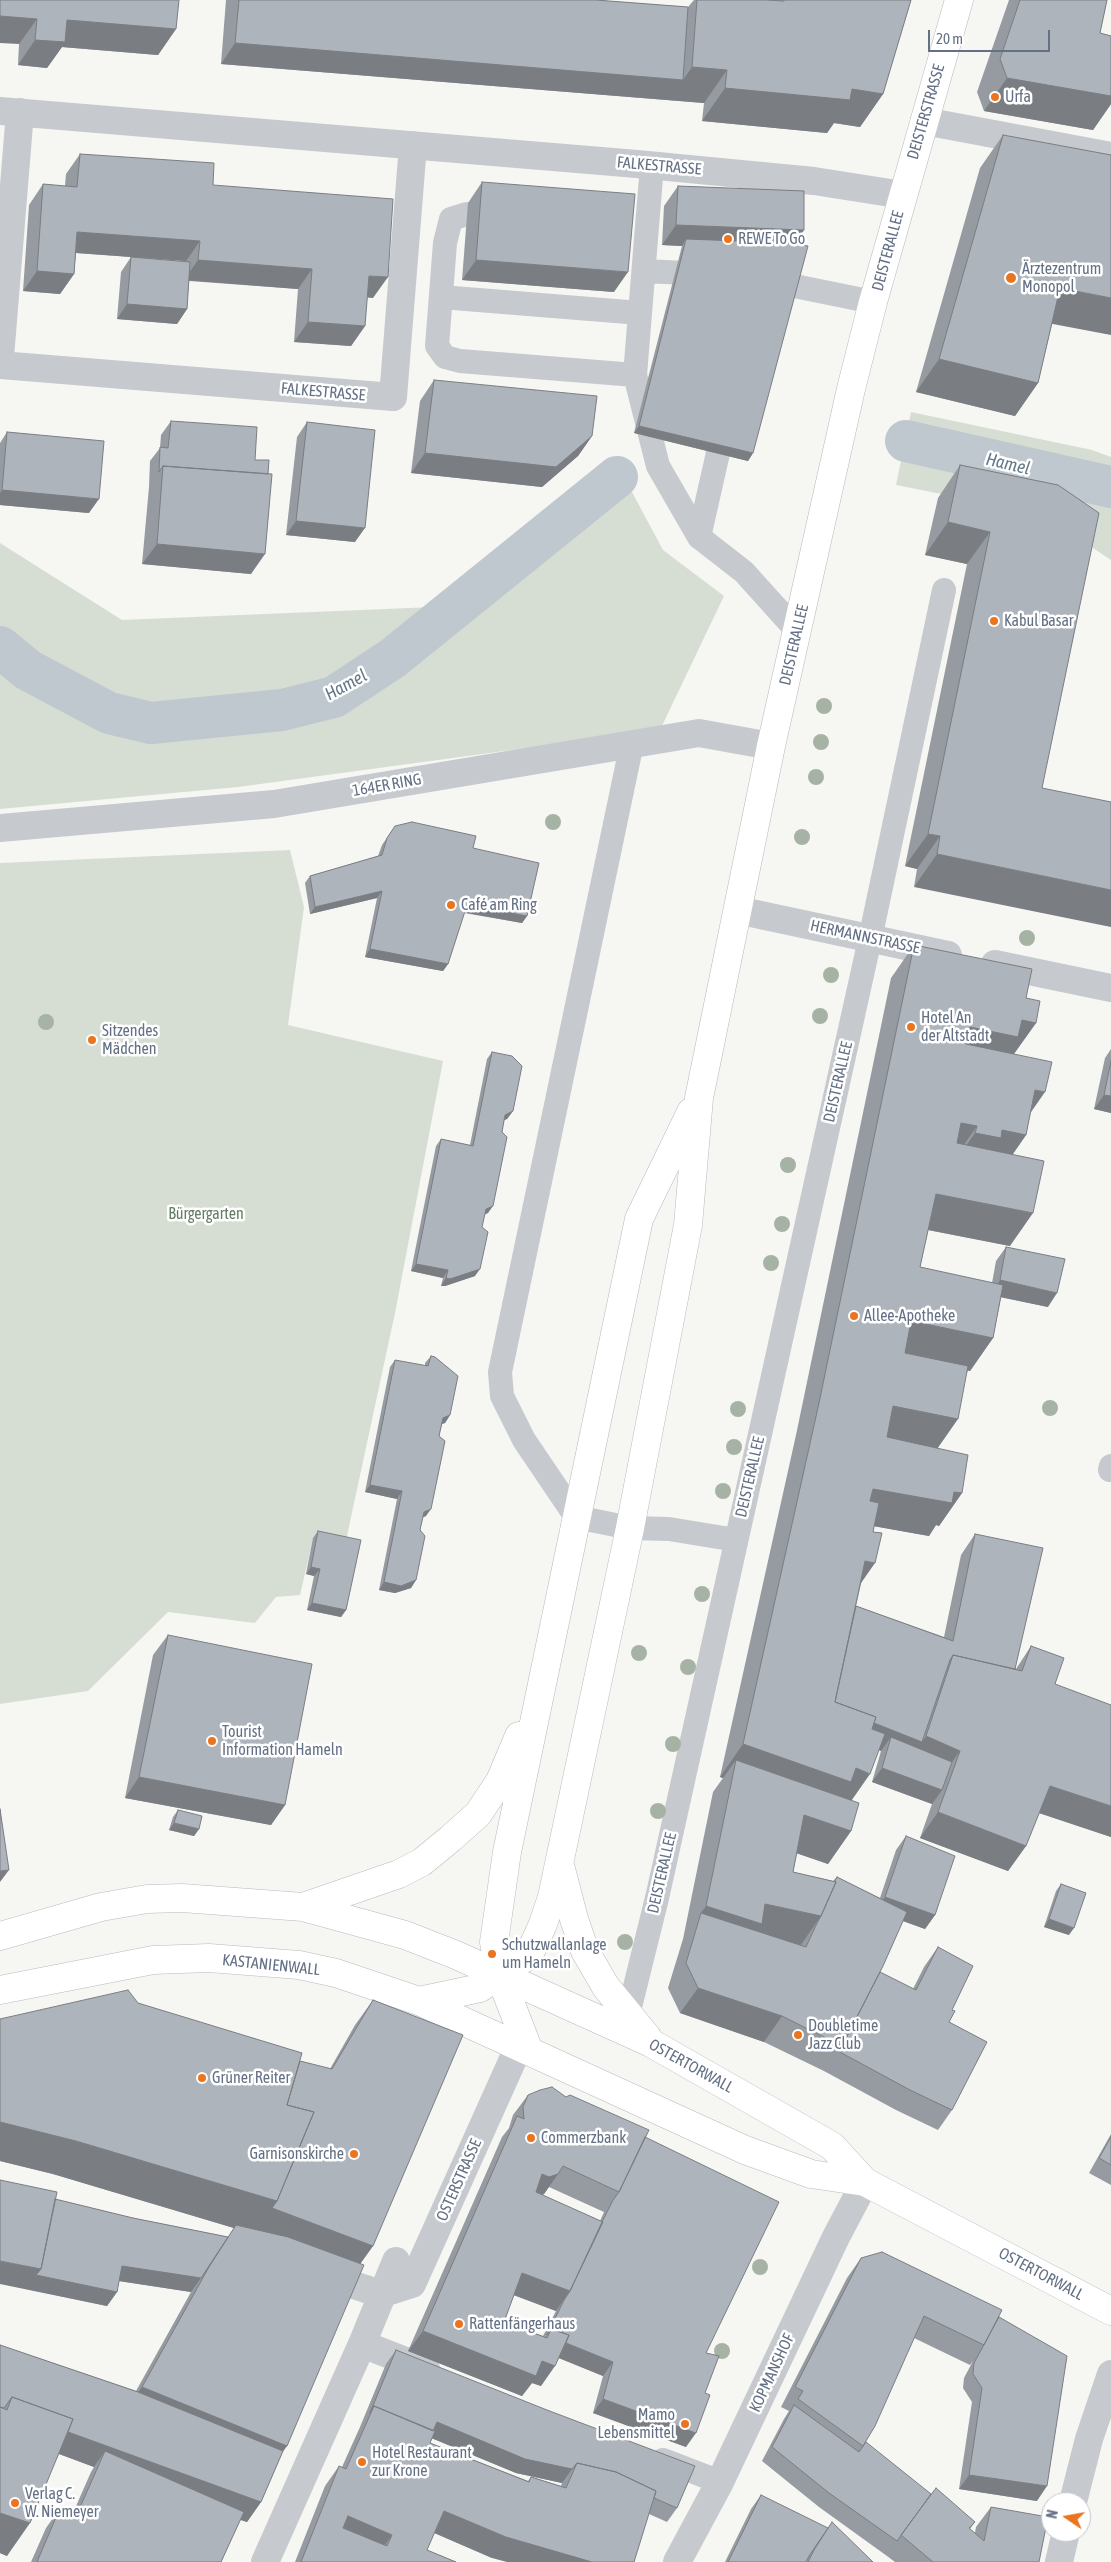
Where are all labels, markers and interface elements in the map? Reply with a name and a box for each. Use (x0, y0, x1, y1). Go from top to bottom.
scale bar (931, 20, 1054, 52)
text: 20 m (936, 30, 963, 47)
street label: DEISTERSTRASSE (903, 62, 949, 162)
place label: Urfa (1005, 87, 1031, 107)
marker: Urfa (989, 91, 1001, 103)
street label: FALKESTRASSE (616, 153, 702, 179)
street label: DEISTERALLEE (868, 209, 908, 293)
place label: REWE To Go (738, 229, 805, 249)
marker: REWE To Go (722, 233, 734, 245)
place label: Ärztezentrum Monopol (1022, 259, 1101, 297)
marker: Ärztezentrum Monopol (1004, 271, 1018, 285)
street label: FALKESTRASSE (280, 379, 366, 405)
water label: Hamel (984, 448, 1032, 480)
street label: DEISTERALLEE (775, 603, 813, 687)
place label: Kabul Basar (1004, 611, 1074, 631)
marker: Kabul Basar (988, 615, 1000, 627)
water label: Hamel (321, 665, 371, 705)
street label: 164ER RING (351, 770, 423, 800)
place label: Café am Ring (461, 895, 537, 915)
marker: Café am Ring (445, 899, 457, 911)
street label: HERMANNSTRASSE (809, 916, 921, 958)
place label: Hotel An der Altstadt (921, 1008, 989, 1046)
place label: Sitzendes Mädchen (102, 1021, 158, 1059)
marker: Hotel An der Altstadt (905, 1021, 917, 1033)
marker: Sitzendes Mädchen (86, 1034, 98, 1046)
street label: DEISTERALLEE (819, 1040, 857, 1124)
park label: Bürgergarten (168, 1204, 244, 1224)
place label: Allee-Apotheke (864, 1306, 955, 1326)
marker: Allee-Apotheke (848, 1310, 860, 1322)
street label: DEISTERALLEE (731, 1435, 769, 1519)
place label: Tourist Information Hameln (222, 1722, 343, 1760)
marker: Tourist Information Hameln (206, 1735, 218, 1747)
street label: DEISTERALLEE (643, 1831, 681, 1915)
place label: Schutzwallanlage um Hameln (502, 1935, 607, 1973)
marker: Schutzwallanlage um Hameln (486, 1948, 498, 1960)
street label: KASTANIENWALL (221, 1950, 321, 1980)
place label: Doubletime Jazz Club (808, 2016, 878, 2054)
marker: Doubletime Jazz Club (792, 2029, 804, 2041)
street label: OSTERTORWALL (646, 2035, 736, 2097)
place label: Grüner Reiter (212, 2068, 290, 2088)
marker: Grüner Reiter (196, 2072, 208, 2084)
place label: Commerzbank (541, 2128, 626, 2148)
marker: Commerzbank (525, 2132, 537, 2144)
street label: OSTERSTRASSE (432, 2136, 486, 2224)
place label: Garnisonskirche (249, 2144, 344, 2164)
marker: Garnisonskirche (348, 2148, 360, 2160)
street label: OSTERTORWALL (995, 2244, 1087, 2304)
place label: Rattenfängerhaus (469, 2314, 575, 2334)
marker: Rattenfängerhaus (453, 2318, 465, 2330)
street label: KOPMANSHOF (745, 2331, 799, 2415)
place label: Mamo Lebensmittel (598, 2405, 675, 2443)
marker: Mamo Lebensmittel (679, 2418, 691, 2430)
place label: Hotel Restaurant zur Krone (372, 2443, 472, 2481)
marker: Hotel Restaurant zur Krone (356, 2456, 368, 2468)
place label: Verlag C. W. Niemeyer (25, 2484, 98, 2522)
north arrow (1041, 2492, 1091, 2542)
marker: Verlag C. W. Niemeyer (9, 2497, 21, 2509)
text: N (1044, 2508, 1061, 2520)

